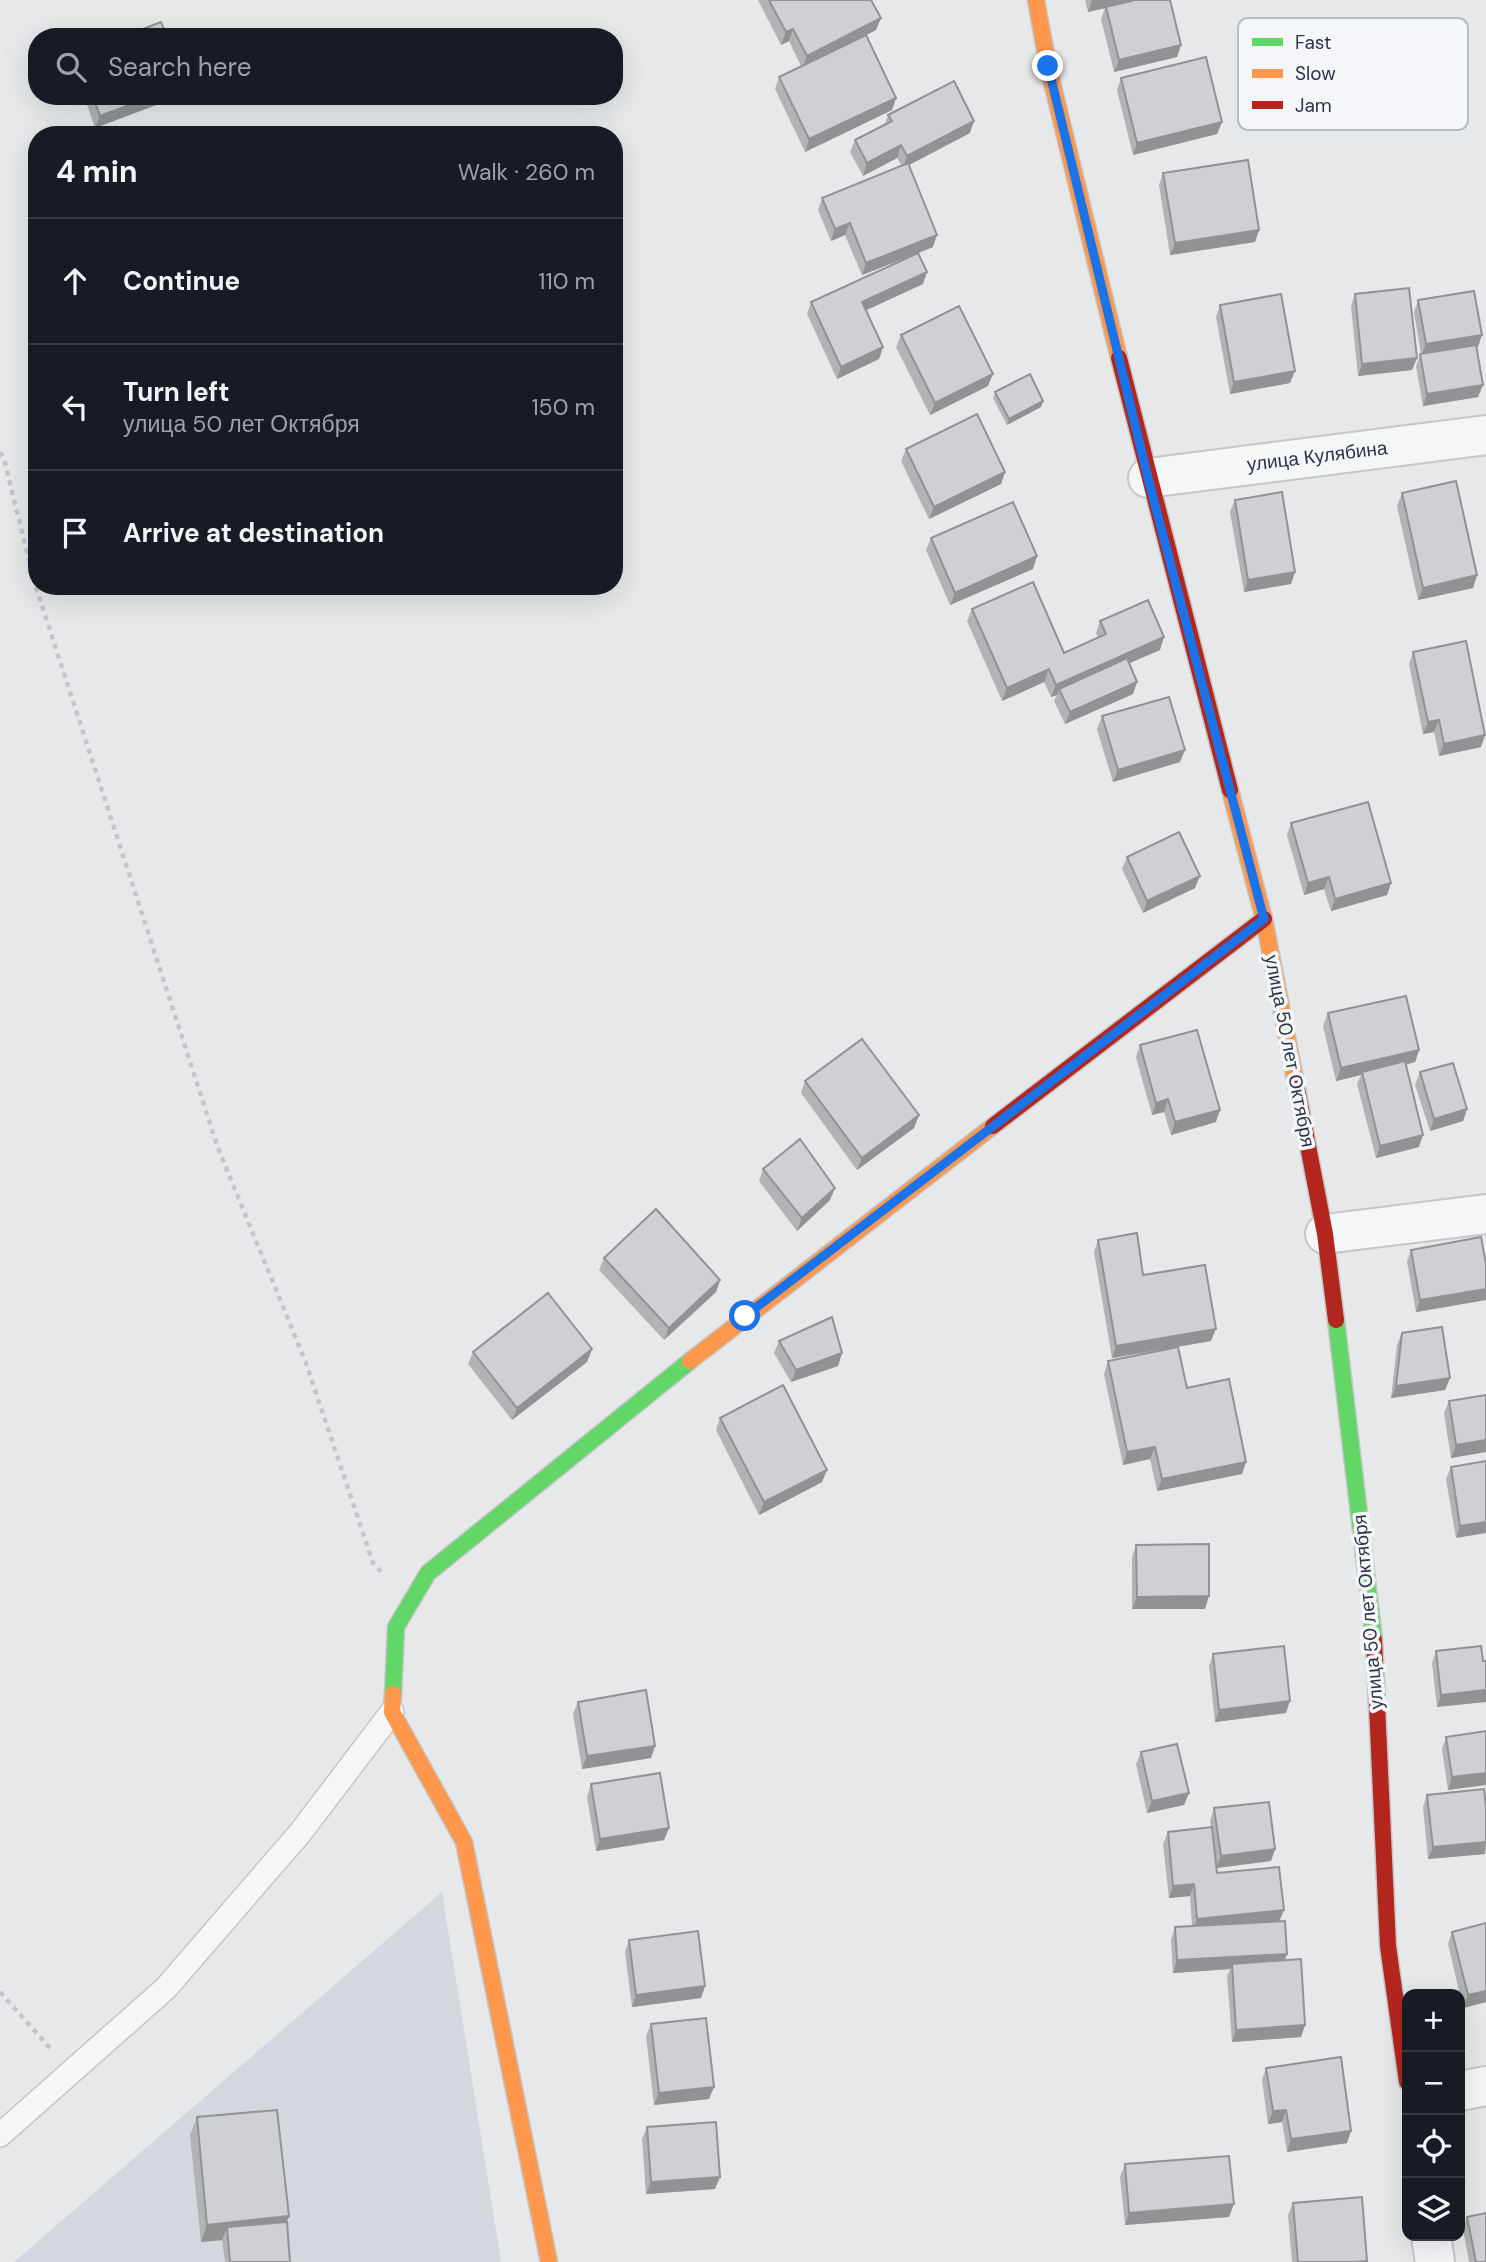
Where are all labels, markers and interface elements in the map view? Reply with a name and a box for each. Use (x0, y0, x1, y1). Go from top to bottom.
legend (1238, 18, 1468, 130)
search box (28, 28, 623, 105)
text: Fast (1295, 30, 1331, 55)
icon: search (52, 48, 90, 86)
text: Search here (108, 50, 251, 84)
route end (1032, 50, 1063, 81)
text: Slow (1295, 61, 1336, 86)
text: Jam (1295, 93, 1332, 118)
text: 4 min (56, 152, 138, 191)
text: Walk · 260 m (458, 157, 595, 187)
icon: ahead (56, 262, 94, 300)
text: Continue (123, 264, 240, 298)
text: 110 m (538, 266, 595, 296)
text: Turn left (123, 375, 230, 409)
icon: left (56, 388, 94, 426)
text: 150 m (531, 392, 595, 422)
text: улица 50 лет Октября (123, 409, 360, 439)
street label: улица Кулябина (1245, 435, 1389, 477)
icon: arrive (56, 514, 94, 552)
text: Arrive at destination (123, 516, 384, 550)
street label: улица 50 лет Октября (1259, 953, 1321, 1149)
route start (729, 1300, 760, 1331)
street label: улица 50 лет Октября (1347, 1514, 1389, 1710)
map controls (1402, 1989, 1465, 2241)
button: + (1402, 1989, 1465, 2052)
button: − (1402, 2052, 1465, 2115)
button: locate (1402, 2115, 1465, 2178)
button: layers (1402, 2178, 1465, 2241)

